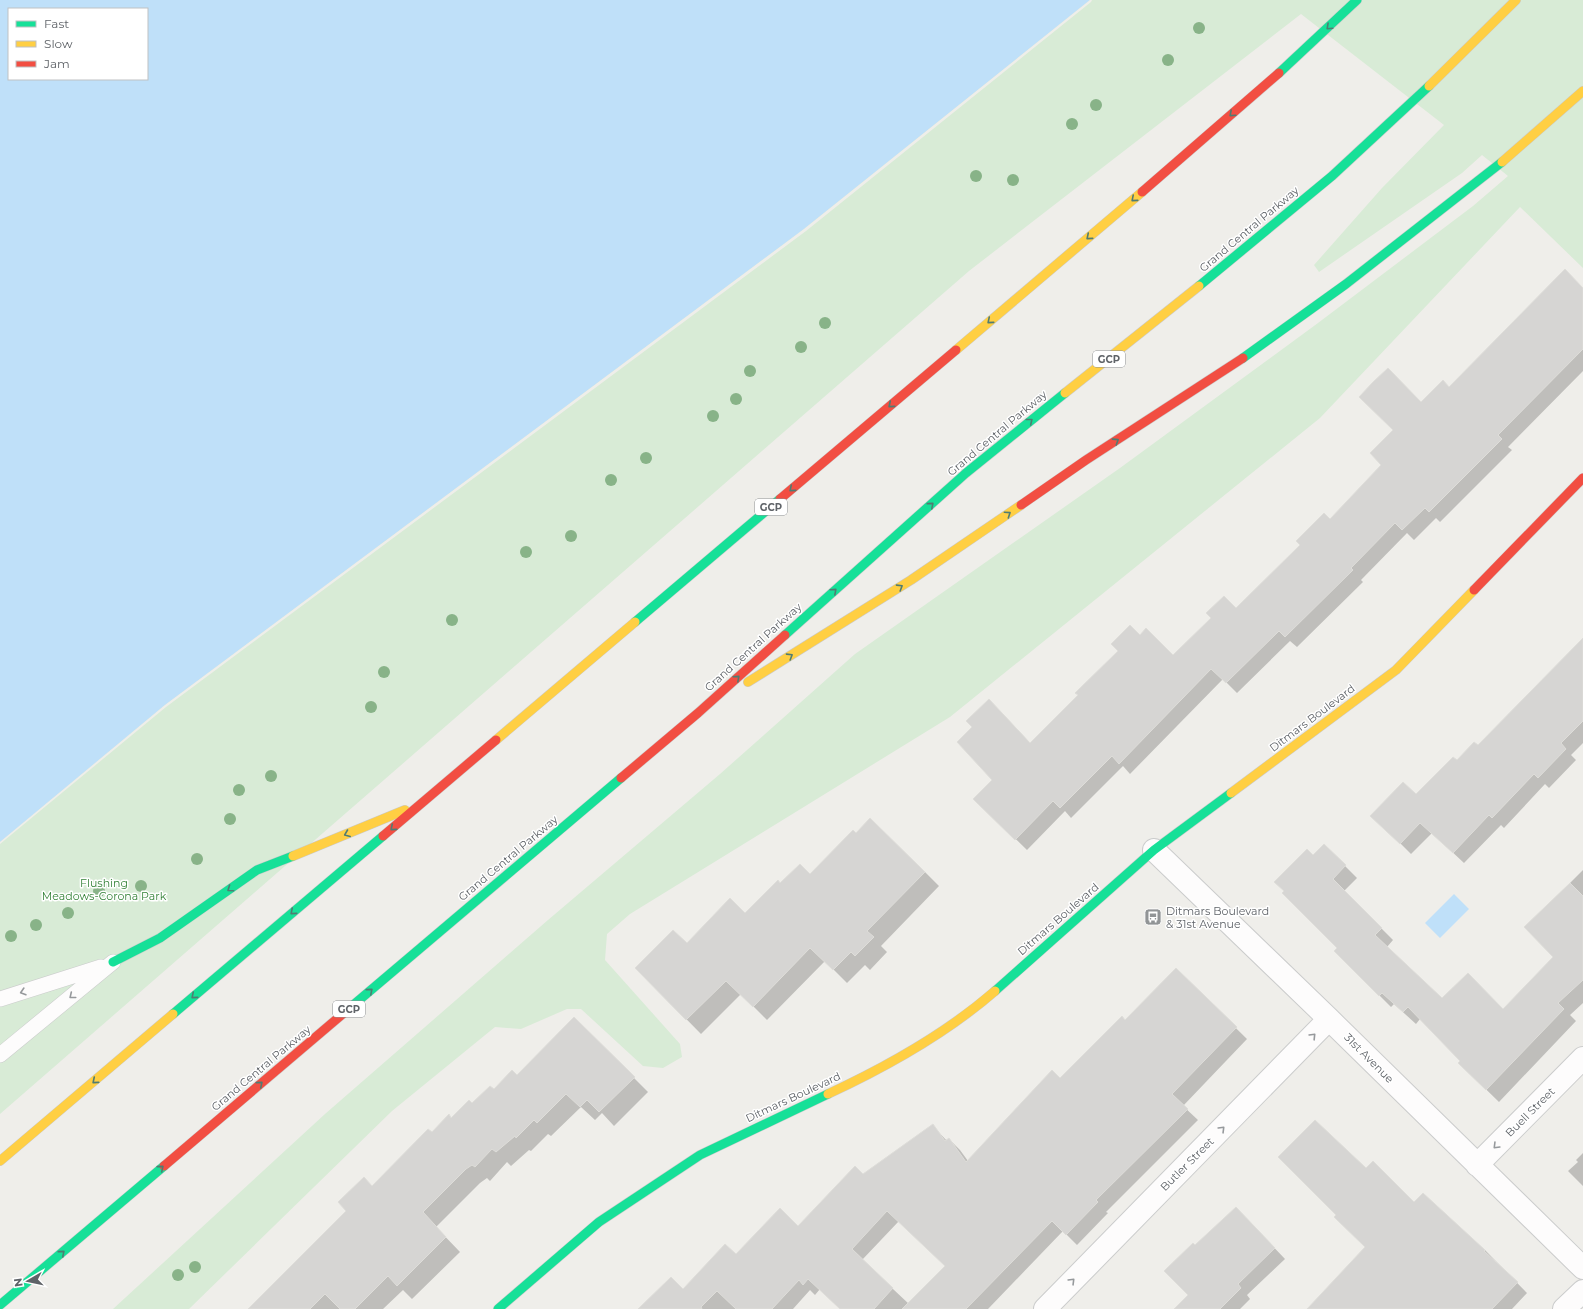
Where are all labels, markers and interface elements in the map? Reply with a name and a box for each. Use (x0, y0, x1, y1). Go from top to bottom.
legend (8, 8, 148, 80)
text: Fast (44, 16, 69, 31)
one-way arrow (1326, 22, 1334, 30)
text: Slow (44, 36, 73, 51)
text: Jam (43, 56, 70, 71)
one-way arrow (1229, 110, 1237, 117)
street label: Grand Central Parkway (1196, 183, 1302, 275)
one-way arrow (1131, 194, 1138, 201)
one-way arrow (1086, 232, 1094, 239)
one-way arrow (987, 316, 995, 324)
road number: GCP (1093, 351, 1125, 367)
street label: Grand Central Parkway (944, 387, 1050, 479)
one-way arrow (888, 401, 896, 408)
one-way arrow (1026, 418, 1033, 425)
one-way arrow (1112, 438, 1119, 446)
one-way arrow (789, 485, 796, 492)
road number: GCP (755, 499, 787, 515)
one-way arrow (926, 502, 934, 509)
one-way arrow (1004, 511, 1011, 519)
one-way arrow (896, 584, 903, 591)
one-way arrow (829, 589, 836, 596)
street label: Grand Central Parkway (702, 600, 804, 694)
one-way arrow (786, 653, 793, 660)
one-way arrow (732, 675, 740, 682)
street label: Ditmars Boulevard (1267, 681, 1357, 755)
street label: Grand Central Parkway (455, 812, 561, 904)
one-way arrow (390, 824, 397, 831)
one-way arrow (344, 829, 351, 837)
park label: Flushing Meadows-Corona Park (42, 876, 167, 903)
street label: Ditmars Boulevard (1014, 880, 1102, 958)
one-way arrow (228, 884, 235, 891)
place label: Ditmars Boulevard & 31st Avenue (1166, 904, 1269, 931)
bus stop icon: Ditmars Boulevard & 31st Avenue (1143, 907, 1163, 927)
one-way arrow (291, 908, 298, 915)
one-way arrow (20, 987, 27, 996)
one-way arrow (365, 989, 372, 996)
one-way arrow (69, 991, 77, 998)
one-way arrow (192, 992, 199, 999)
road number: GCP (333, 1001, 365, 1017)
street label: Grand Central Parkway (208, 1022, 314, 1114)
street label: 31st Avenue (1341, 1030, 1397, 1086)
one-way arrow (1308, 1033, 1316, 1041)
street label: Ditmars Boulevard (743, 1069, 843, 1125)
one-way arrow (92, 1076, 100, 1083)
one-way arrow (255, 1082, 263, 1089)
street label: Buell Street (1502, 1084, 1558, 1140)
one-way arrow (1217, 1126, 1225, 1134)
street label: Butler Street (1157, 1134, 1217, 1194)
one-way arrow (1493, 1141, 1501, 1149)
one-way arrow (156, 1166, 164, 1173)
one-way arrow (57, 1250, 64, 1257)
north arrow (8, 1261, 48, 1301)
text: N (11, 1277, 26, 1288)
one-way arrow (1067, 1278, 1075, 1286)

